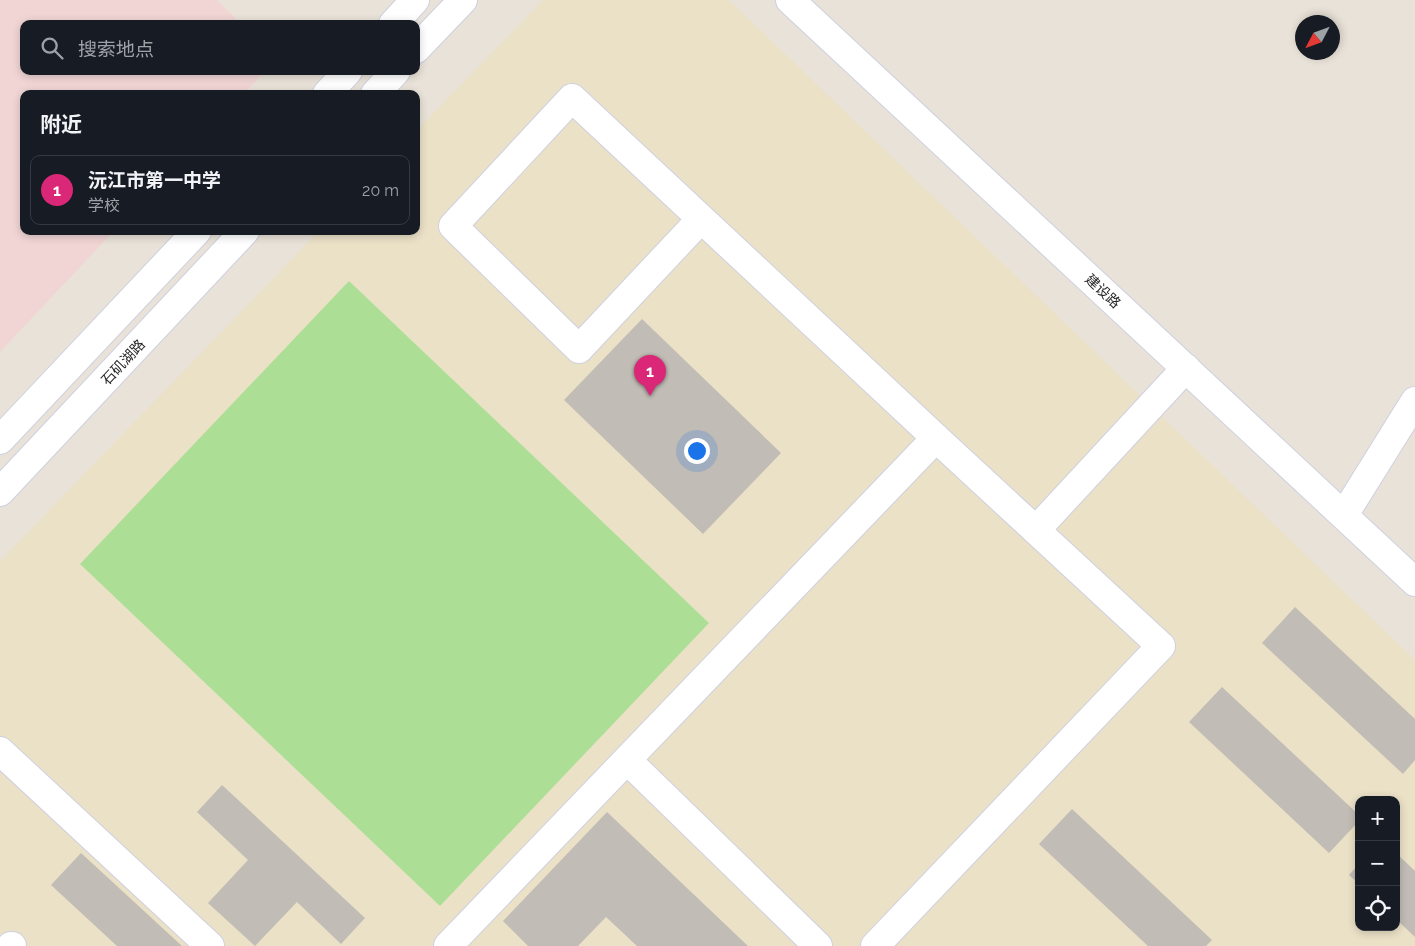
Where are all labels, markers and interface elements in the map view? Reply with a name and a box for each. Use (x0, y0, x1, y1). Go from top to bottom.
north arrow (1295, 15, 1340, 60)
search box (20, 20, 420, 75)
icon: search (38, 34, 66, 62)
text: 搜索地点 (78, 38, 154, 60)
text: 附近 (40, 112, 82, 137)
text: 沅江市第一中学 (88, 169, 221, 191)
text: 1 (53, 181, 61, 200)
text: 20 m (362, 181, 399, 200)
text: 学校 (88, 196, 120, 215)
street label: 建设路 (1082, 271, 1124, 311)
street label: 石矶湖路 (98, 336, 148, 388)
pin: 1 (634, 355, 666, 396)
your location (684, 438, 710, 464)
map controls (1355, 796, 1400, 931)
button: + (1355, 796, 1400, 841)
button: − (1355, 841, 1400, 886)
button: locate (1355, 886, 1400, 931)

